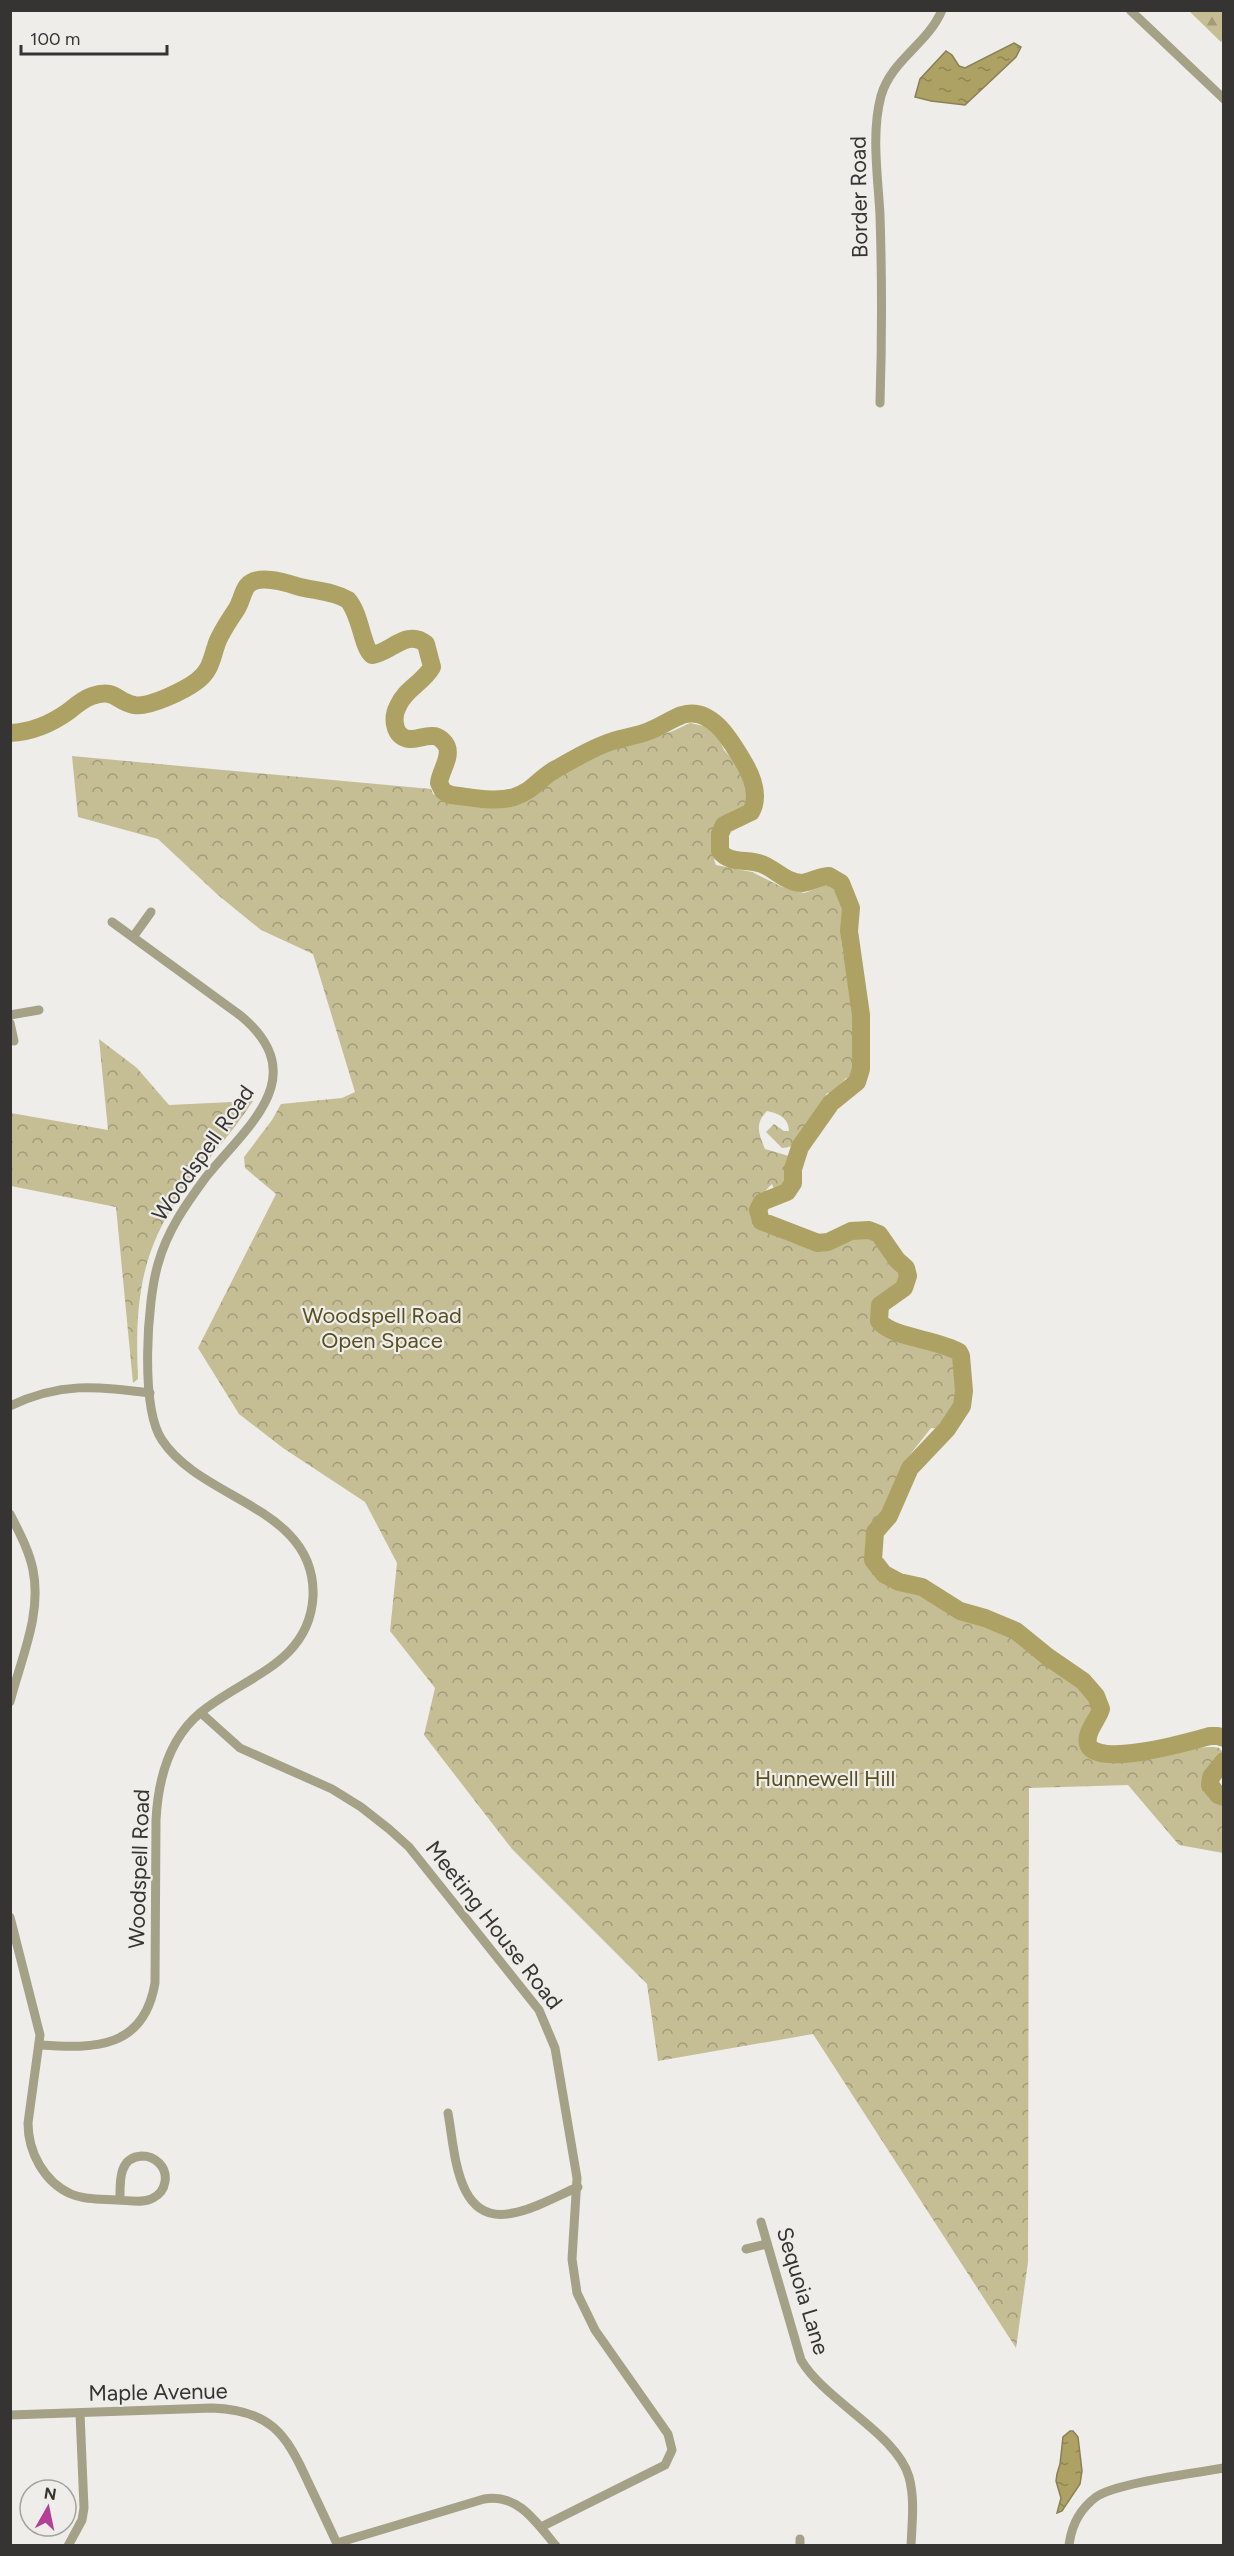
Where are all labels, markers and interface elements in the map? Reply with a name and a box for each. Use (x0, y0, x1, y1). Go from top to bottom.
scale bar (21, 18, 166, 56)
text: 100 m (30, 28, 80, 50)
street label: Border Road (844, 136, 874, 258)
street label: Woodspell Road (146, 1080, 260, 1226)
park label: Woodspell Road Open Space (302, 1302, 462, 1354)
park label: Hunnewell Hill (755, 1765, 895, 1792)
street label: Woodspell Road (123, 1789, 155, 1949)
street label: Meeting House Road (420, 1835, 568, 2015)
street label: Sequoia Lane (771, 2224, 835, 2358)
street label: Maple Avenue (88, 2377, 228, 2407)
north arrow (18, 2478, 78, 2538)
text: N (43, 2483, 58, 2504)

